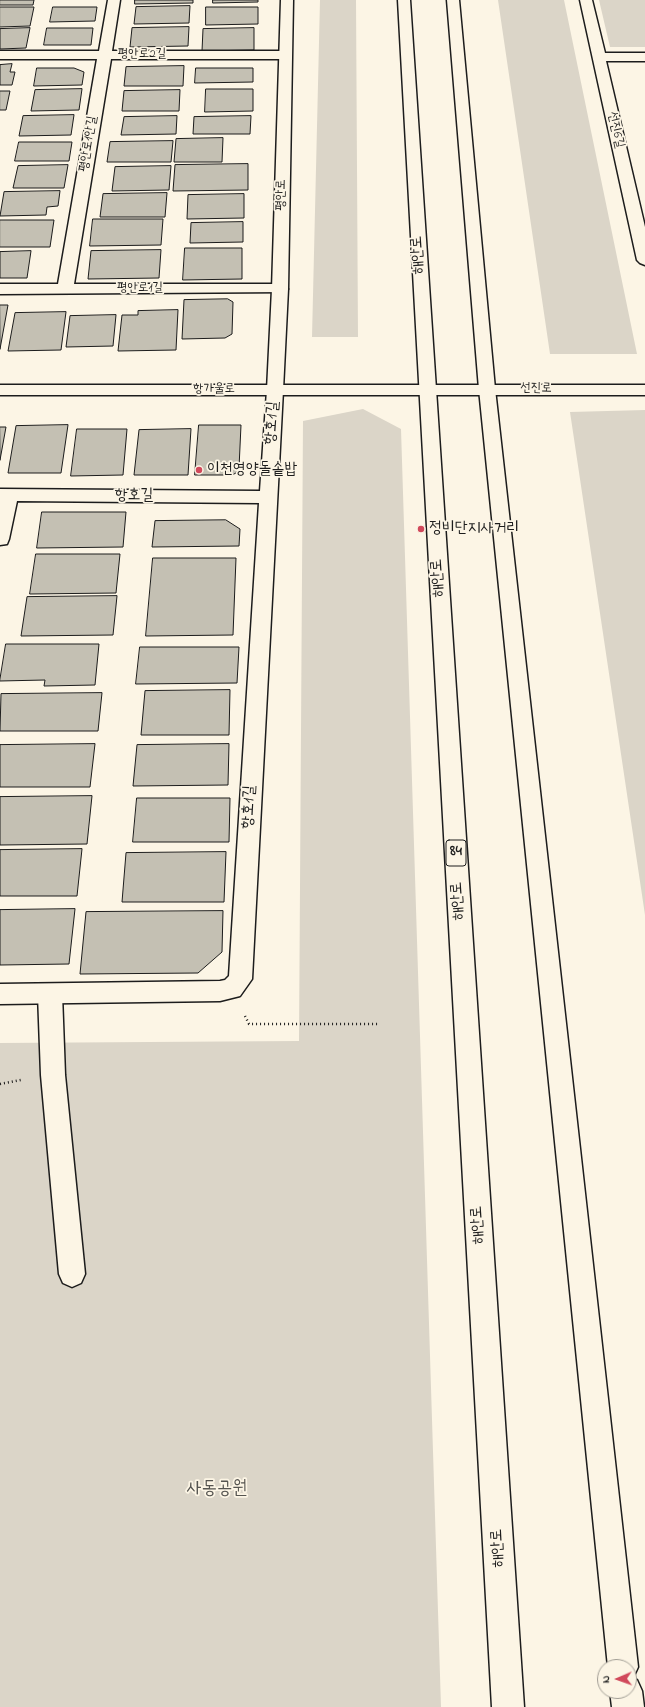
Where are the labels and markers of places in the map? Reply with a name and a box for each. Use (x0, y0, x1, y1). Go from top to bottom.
place label: 이천영양돌솥밥 (207, 460, 297, 480)
marker: 이천영양돌솥밥 (194, 465, 204, 475)
place label: 정비단지사거리 (429, 519, 519, 539)
marker: 정비단지사거리 (416, 524, 426, 534)

